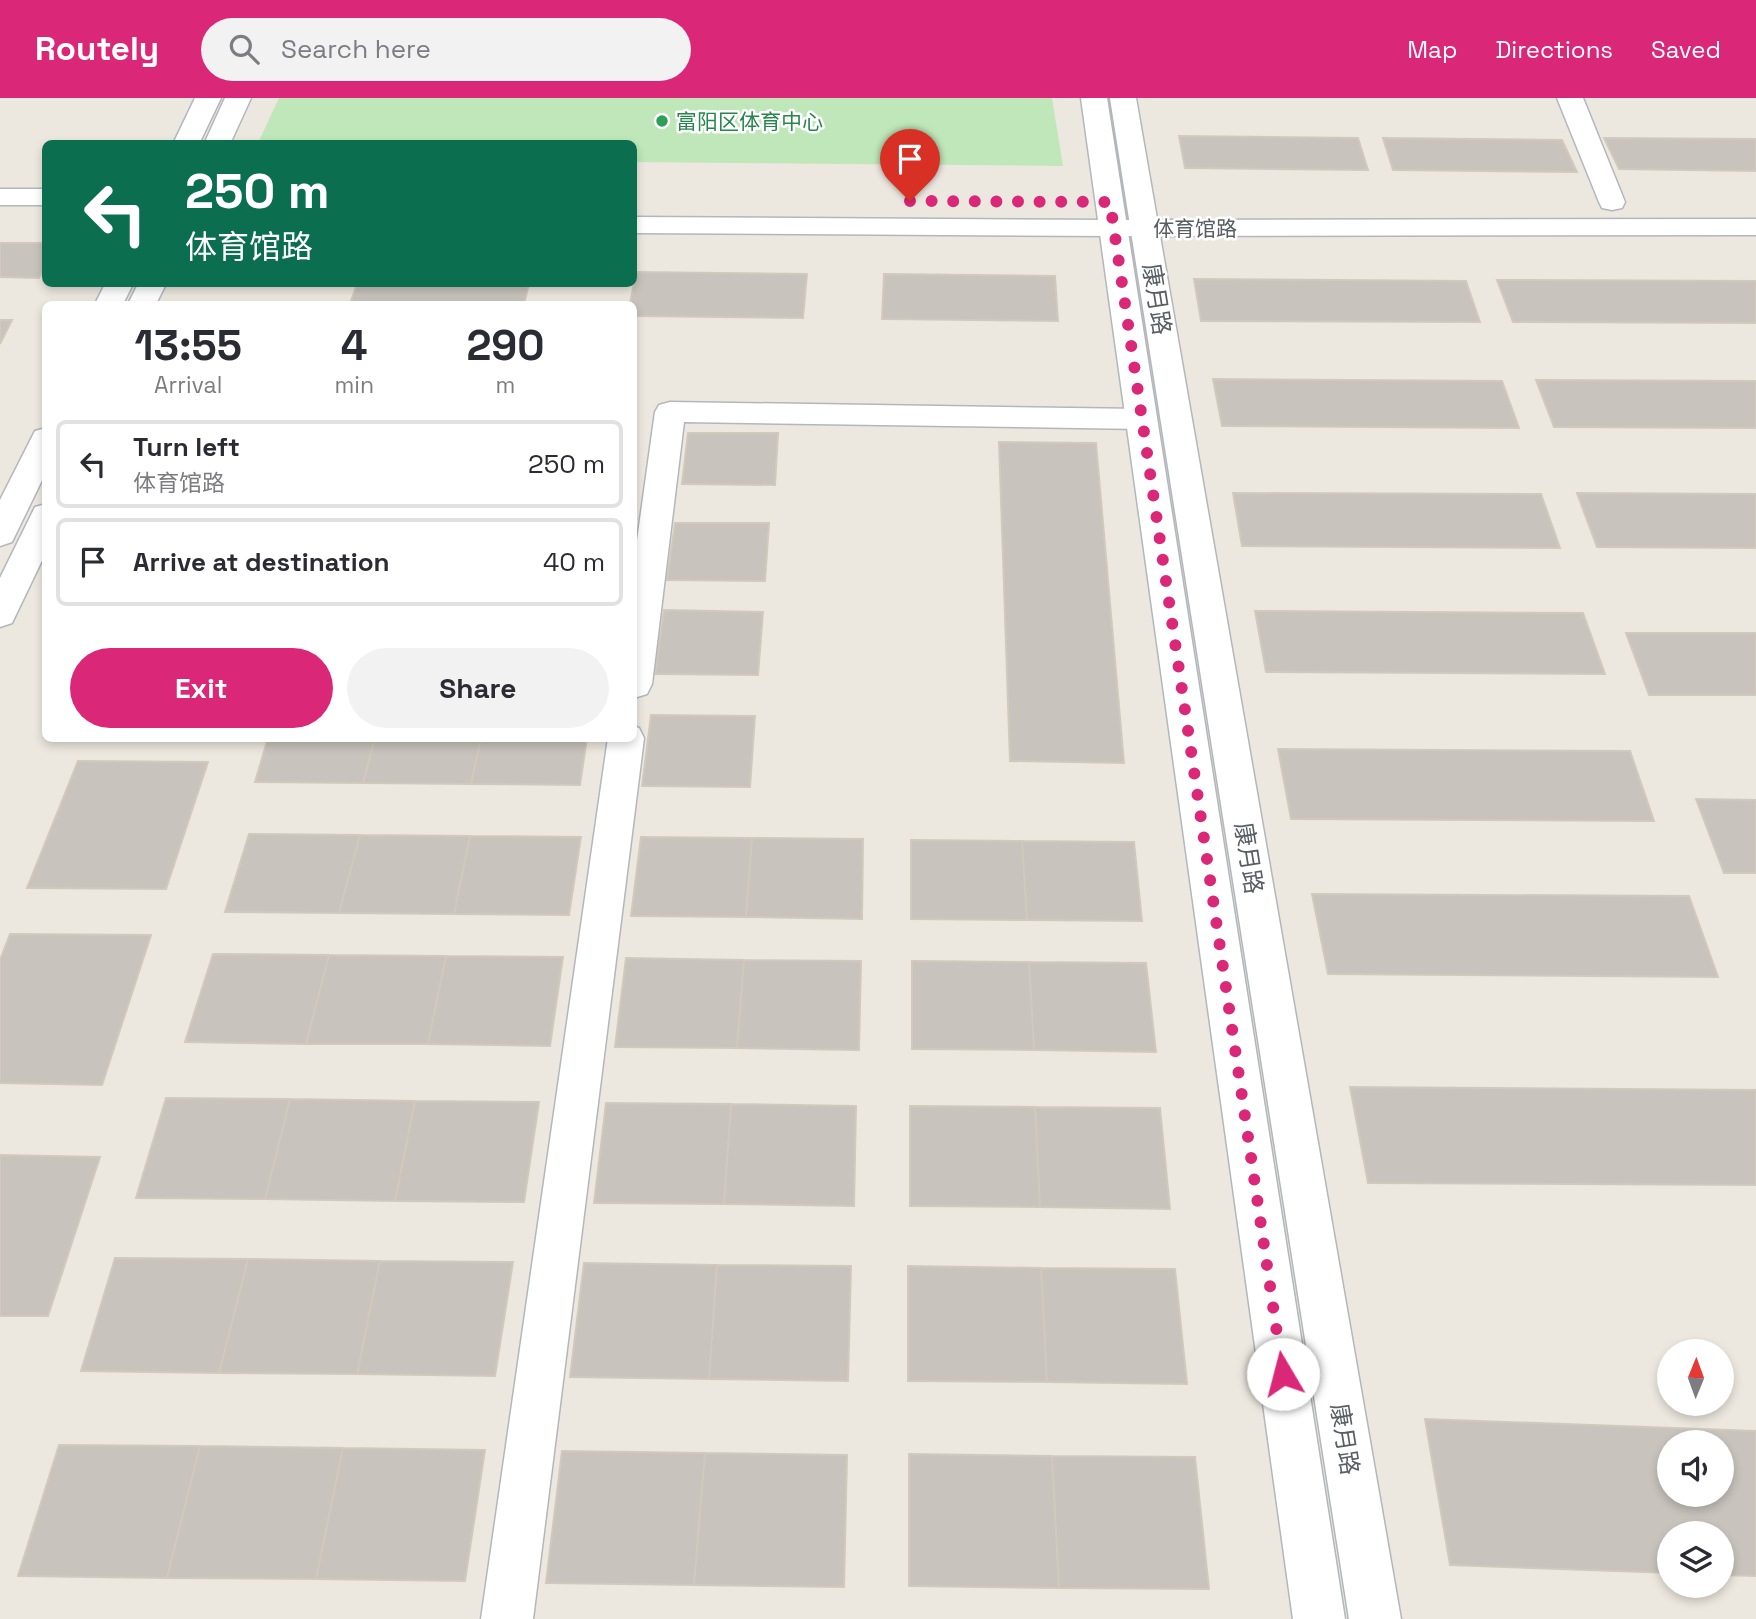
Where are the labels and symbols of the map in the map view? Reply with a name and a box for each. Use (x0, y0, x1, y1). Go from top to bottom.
place label: 富阳区体育中心 (676, 108, 823, 135)
marker: 富阳区体育中心 (654, 113, 670, 129)
pin (880, 129, 940, 201)
street label: 体育馆路 (1153, 215, 1237, 242)
street label: 康月路 (1136, 261, 1178, 337)
street label: 康月路 (1228, 820, 1270, 896)
position arrow (1246, 1337, 1320, 1411)
north arrow (1657, 1339, 1734, 1416)
street label: 康月路 (1324, 1401, 1366, 1477)

